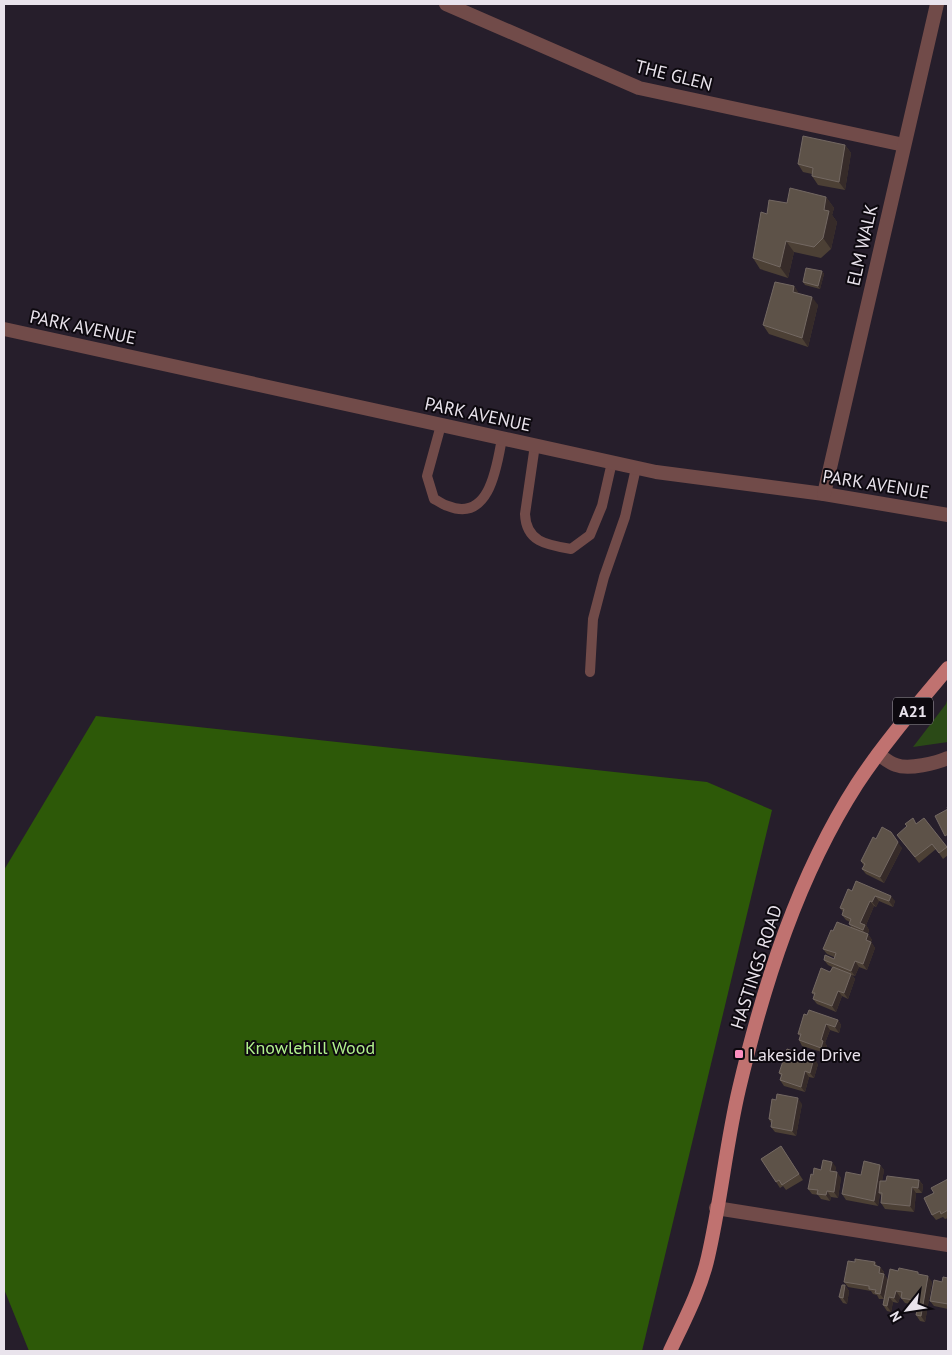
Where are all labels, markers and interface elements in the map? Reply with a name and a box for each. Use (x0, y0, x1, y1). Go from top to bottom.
street label: THE GLEN (633, 54, 715, 96)
street label: ELM WALK (841, 202, 883, 288)
street label: PARK AVENUE (28, 305, 138, 349)
street label: PARK AVENUE (423, 392, 533, 436)
street label: PARK AVENUE (821, 464, 931, 504)
road number: A21 (893, 698, 933, 724)
street label: HASTINGS ROAD (725, 902, 787, 1032)
park label: Knowlehill Wood (245, 1036, 375, 1059)
place label: Lakeside Drive (749, 1043, 861, 1066)
marker: Lakeside Drive (733, 1048, 745, 1060)
north arrow (882, 1285, 932, 1335)
text: N (886, 1308, 906, 1325)

